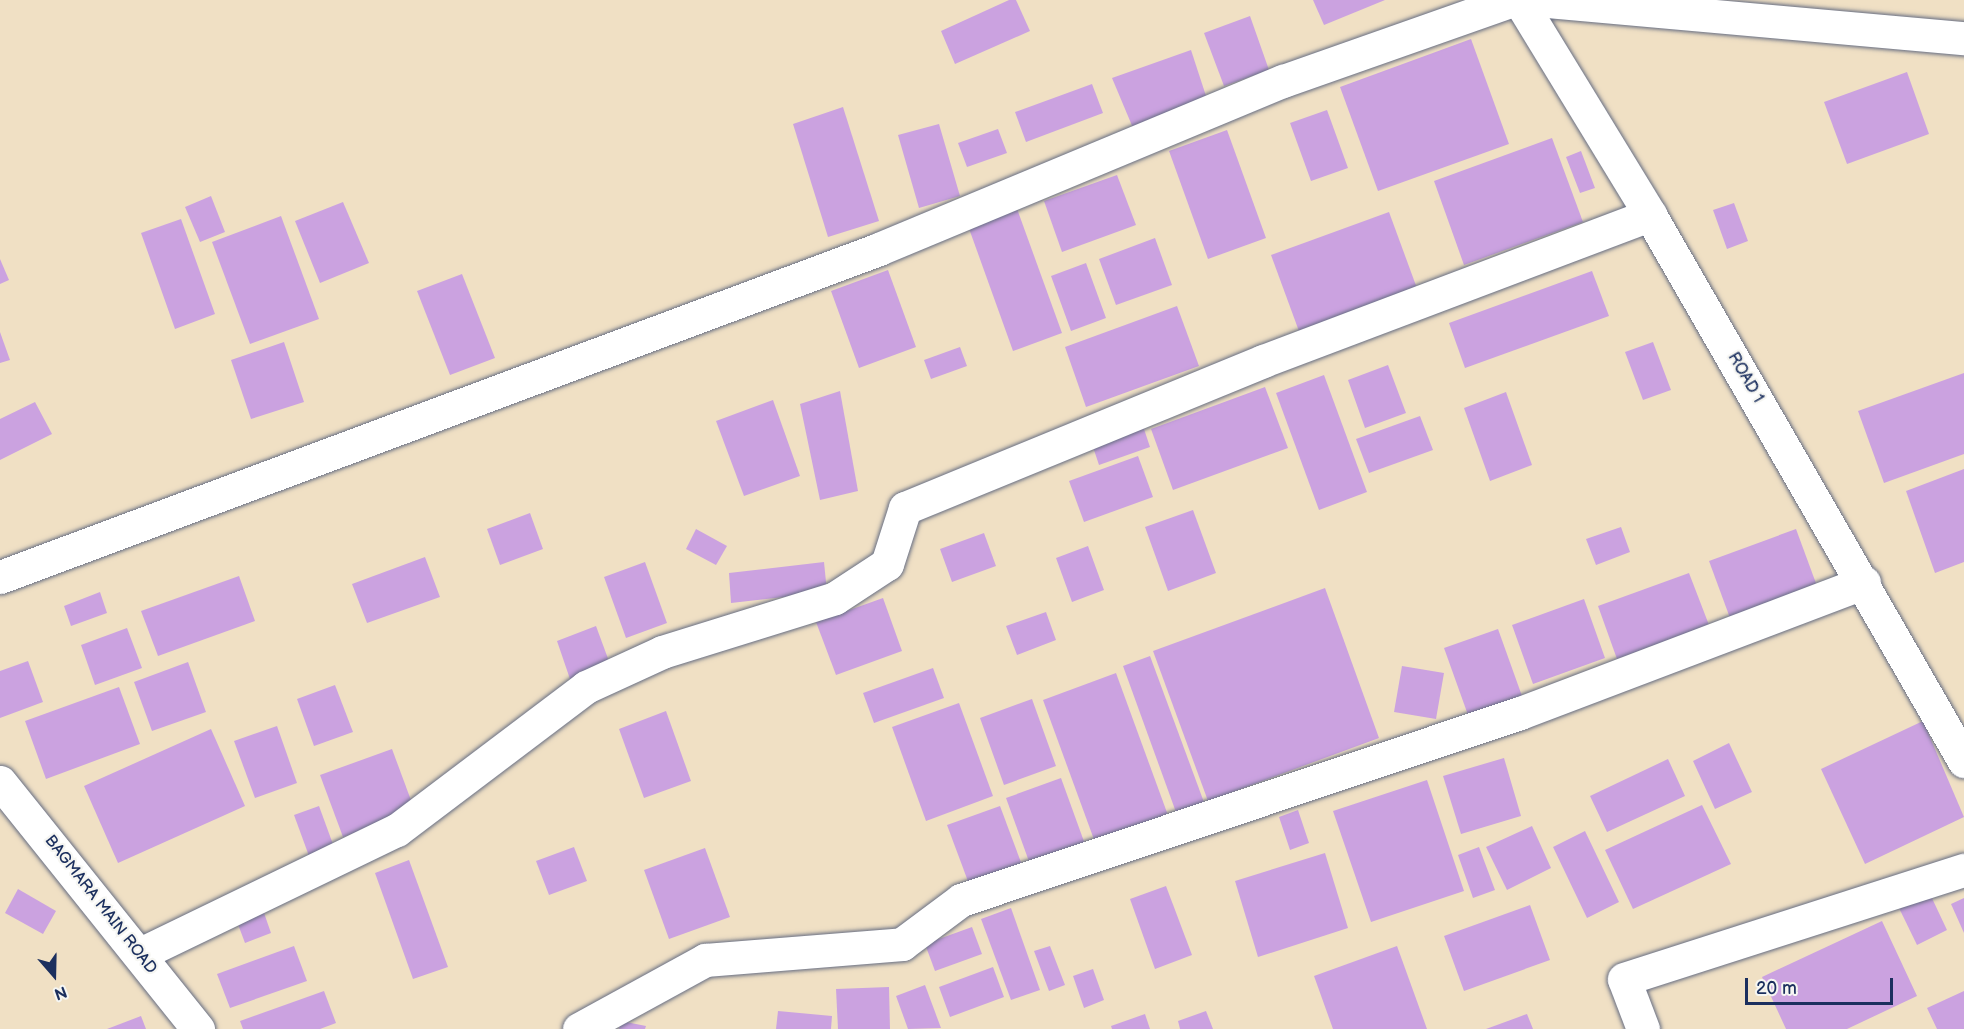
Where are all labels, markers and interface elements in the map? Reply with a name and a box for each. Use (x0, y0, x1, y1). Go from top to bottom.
street label: ROAD 1 (1723, 349, 1767, 407)
street label: BAGMARA MAIN ROAD (40, 832, 160, 978)
north arrow (24, 945, 84, 1005)
scale bar (1748, 966, 1896, 1004)
text: 20 m (1756, 978, 1797, 999)
text: N (51, 981, 69, 1003)

